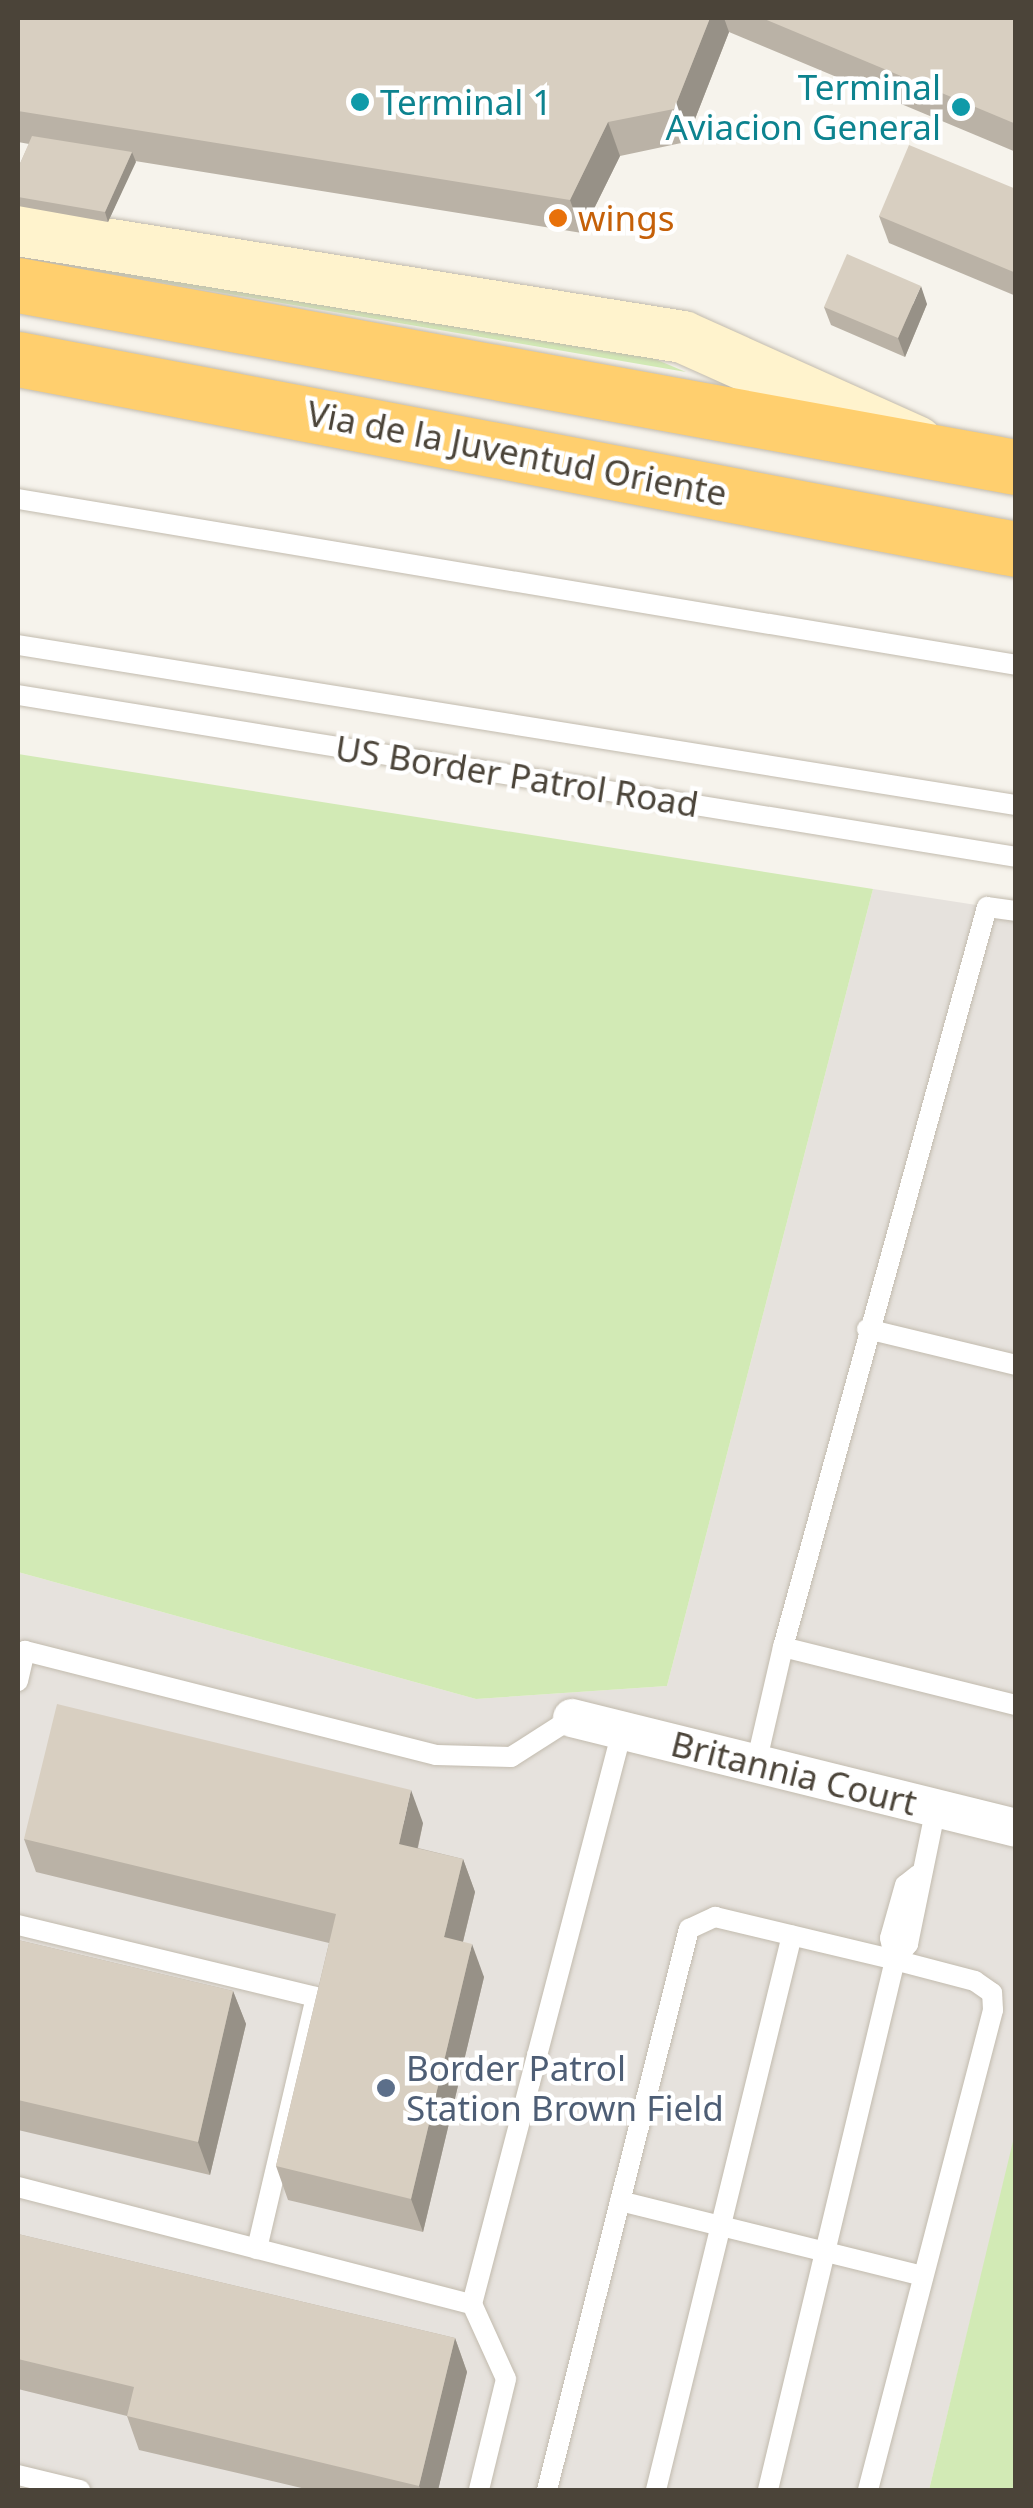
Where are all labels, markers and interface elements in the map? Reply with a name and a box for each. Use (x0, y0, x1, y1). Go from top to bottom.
place label: Terminal Aviacion General (665, 66, 941, 148)
place label: Terminal 1 (380, 81, 552, 123)
marker: Terminal 1 (349, 91, 371, 113)
marker: Terminal Aviacion General (950, 96, 972, 118)
place label: wings (578, 197, 674, 239)
marker: wings (547, 207, 569, 229)
street label: Via de la Juventud Oriente (304, 392, 730, 514)
street label: US Border Patrol Road (332, 727, 702, 825)
street label: Britannia Court (667, 1722, 921, 1824)
place label: Border Patrol Station Brown Field (406, 2047, 724, 2129)
marker: Border Patrol Station Brown Field (375, 2077, 397, 2099)

